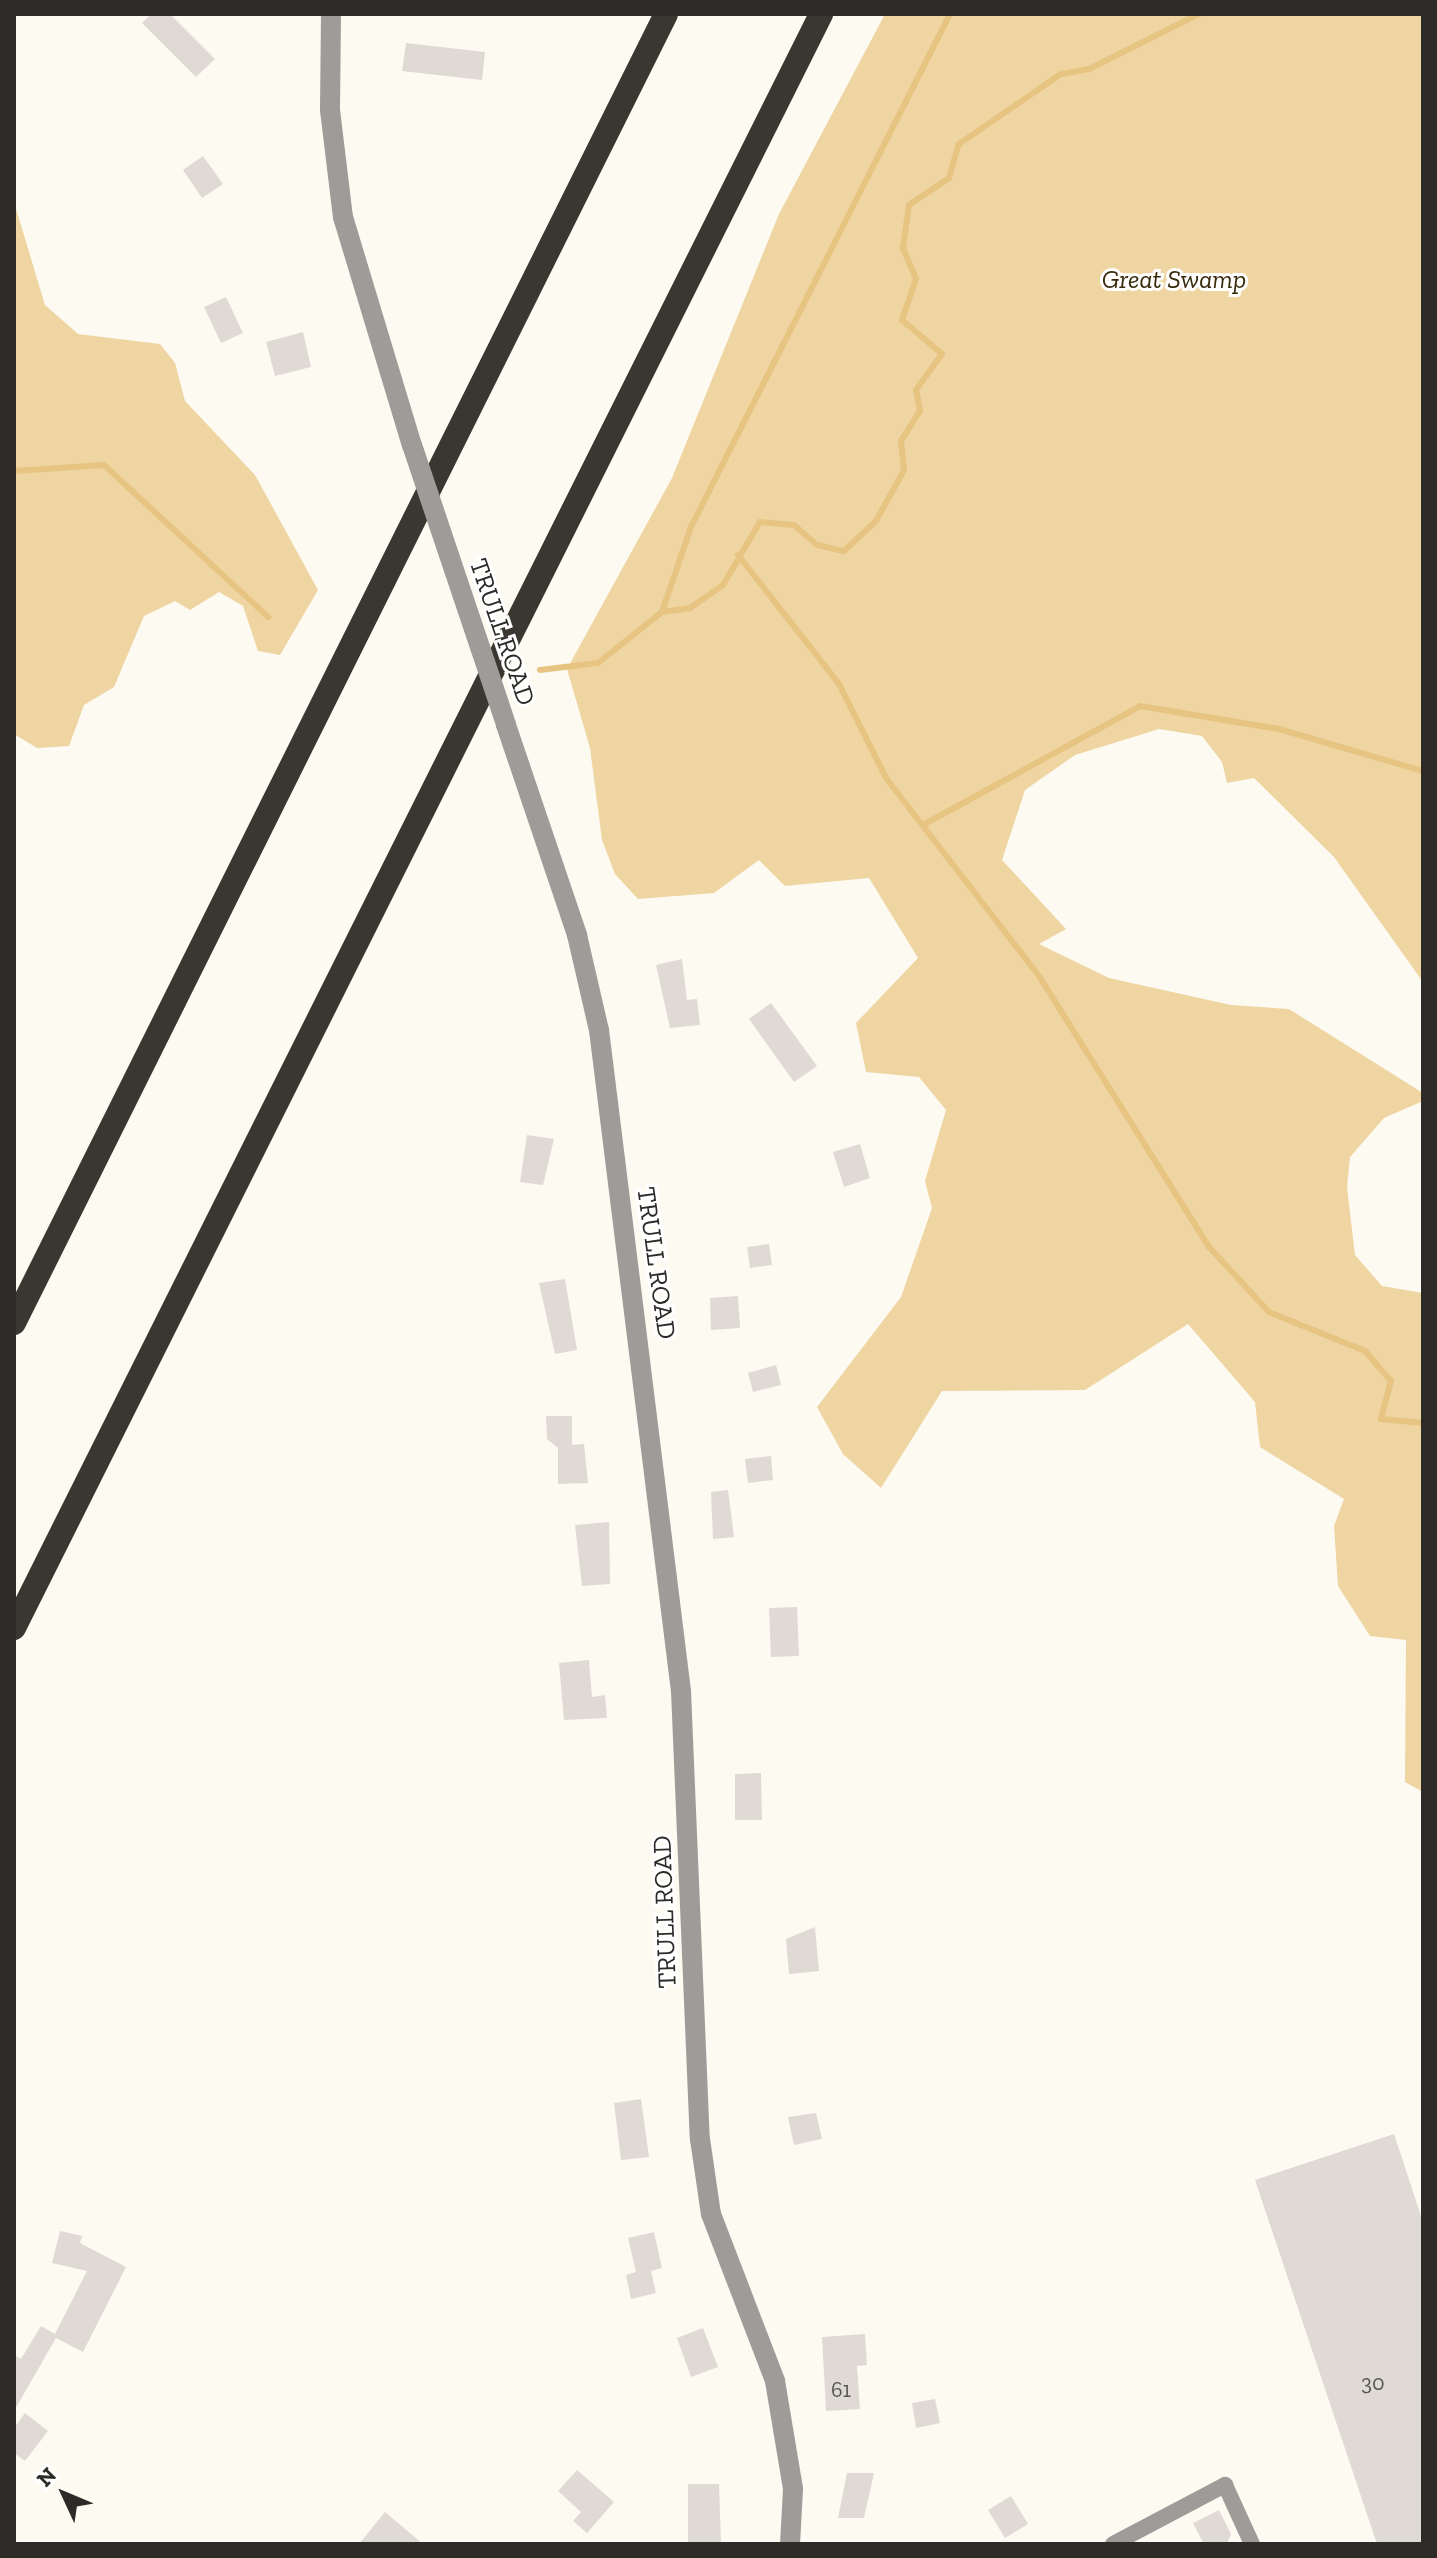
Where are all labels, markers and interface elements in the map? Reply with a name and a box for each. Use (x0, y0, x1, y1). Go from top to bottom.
park label: Great Swamp (1102, 264, 1246, 296)
street label: TRULL ROAD (462, 554, 542, 710)
street label: TRULL ROAD (630, 1185, 682, 1341)
street label: TRULL ROAD (647, 1835, 683, 1989)
house number: 30 (1361, 2370, 1385, 2396)
house number: 61 (831, 2377, 851, 2403)
north arrow (24, 2454, 104, 2534)
text: N (31, 2462, 62, 2492)

